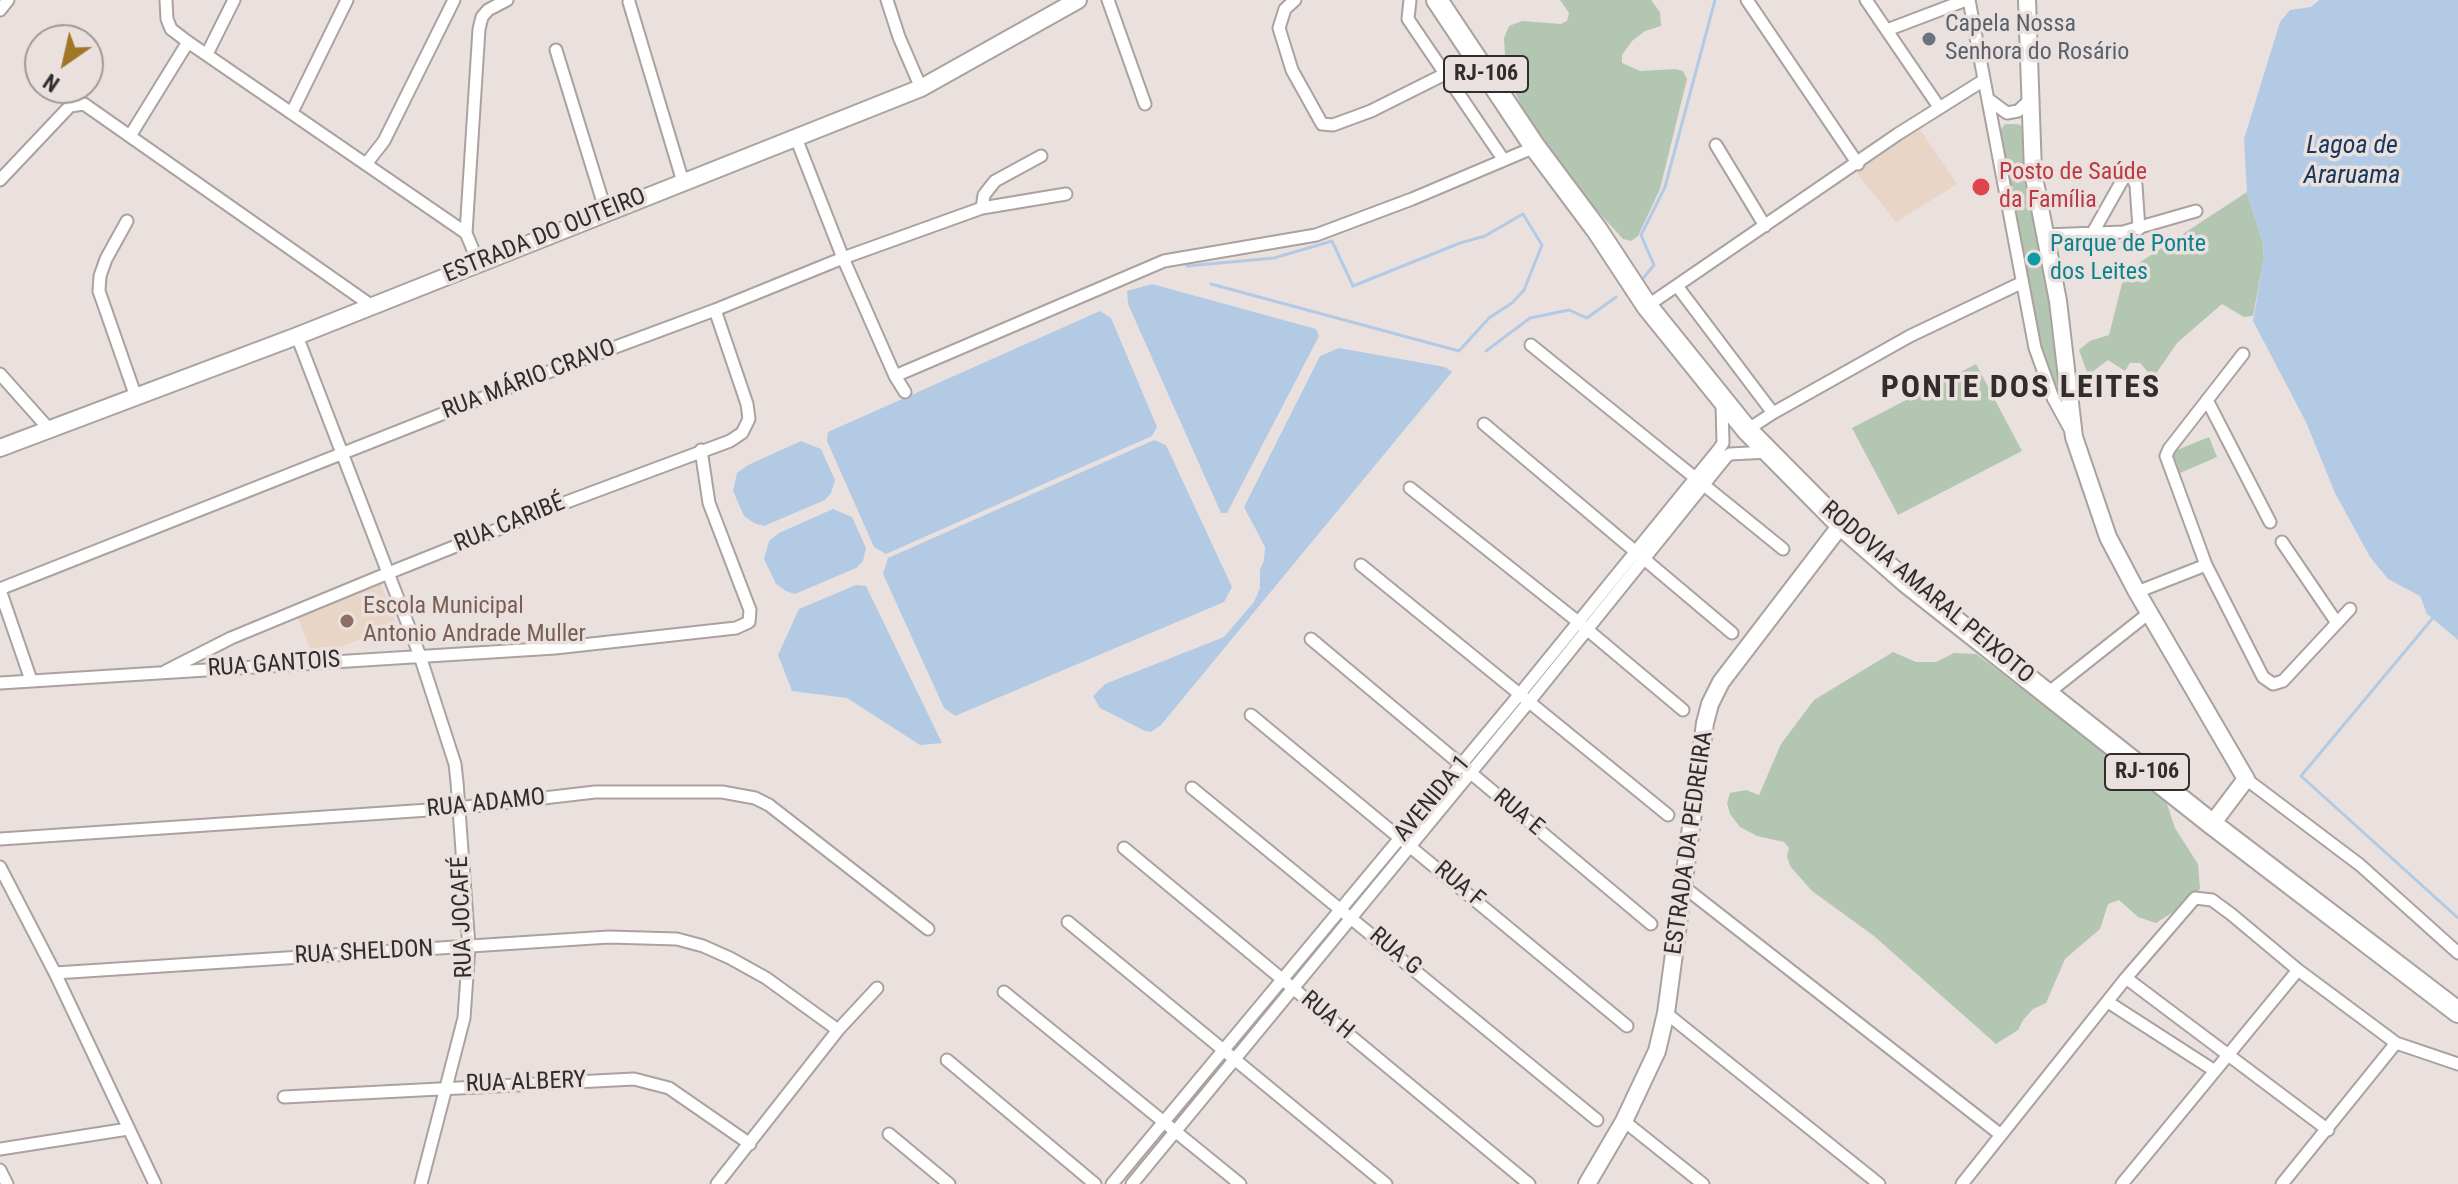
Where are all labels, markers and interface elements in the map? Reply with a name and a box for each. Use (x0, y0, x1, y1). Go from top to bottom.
place label: Capela Nossa Senhora do Rosário (1945, 11, 2129, 67)
north arrow (24, 24, 104, 104)
marker: Capela Nossa Senhora do Rosário (1920, 30, 1938, 48)
road number: RJ-106 (1444, 56, 1528, 92)
text: N (39, 69, 64, 97)
water label: Lagoa de Araruama (2304, 130, 2400, 192)
place label: Posto de Saúde da Família (1999, 159, 2147, 215)
marker: Posto de Saúde da Família (1970, 176, 1992, 198)
street label: ESTRADA DO OUTEIRO (440, 182, 650, 290)
place label: Parque de Ponte dos Leites (2050, 231, 2206, 287)
marker: Parque de Ponte dos Leites (2025, 250, 2043, 268)
street label: RUA MÁRIO CRAVO (438, 334, 620, 426)
district label: PONTE DOS LEITES (1881, 370, 2161, 408)
street label: RUA CARIBÉ (451, 489, 569, 559)
street label: RODOVIA AMARAL PEIXOTO (1815, 496, 2039, 690)
place label: Escola Municipal Antonio Andrade Muller (363, 593, 586, 649)
marker: Escola Municipal Antonio Andrade Muller (338, 612, 356, 630)
street label: RUA GANTOIS (207, 646, 341, 684)
street label: ESTRADA DA PEDREIRA (1660, 729, 1720, 957)
street label: AVENIDA 1 (1389, 750, 1477, 848)
road number: RJ-106 (2105, 754, 2189, 790)
street label: RUA ADAMO (425, 783, 547, 825)
street label: RUA E (1487, 784, 1549, 842)
street label: RUA JOCAFÉ (446, 855, 480, 979)
street label: RUA F (1428, 856, 1490, 914)
street label: RUA G (1363, 922, 1427, 982)
street label: RUA SHELDON (294, 935, 434, 971)
street label: RUA H (1295, 986, 1359, 1046)
street label: RUA ALBERY (465, 1067, 587, 1099)

